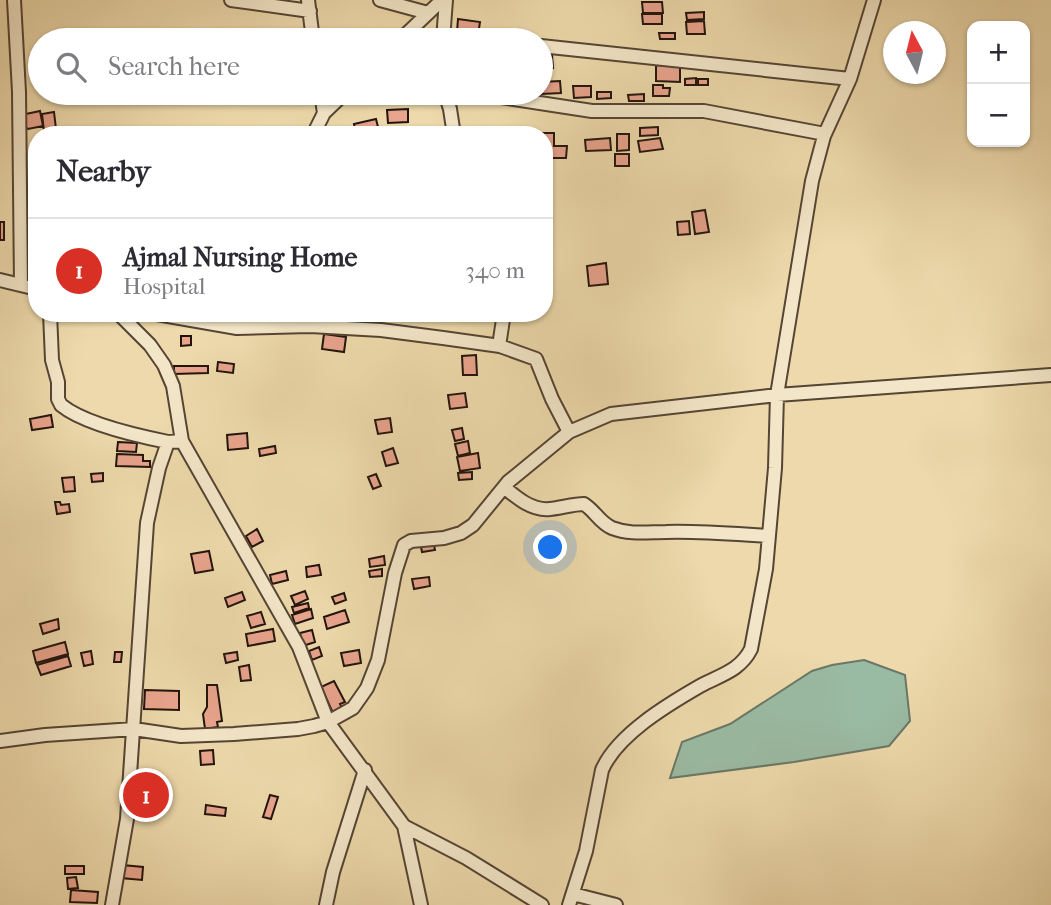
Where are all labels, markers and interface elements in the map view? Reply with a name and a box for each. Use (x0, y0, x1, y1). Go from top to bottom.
north arrow (883, 21, 946, 84)
map controls (967, 21, 1030, 147)
button: + (967, 21, 1030, 84)
search box (28, 28, 553, 105)
icon: search (52, 48, 90, 86)
text: Search here (108, 51, 240, 82)
button: − (967, 84, 1030, 147)
text: Nearby (56, 154, 151, 189)
text: Ajmal Nursing Home (123, 242, 357, 273)
text: 1 (75, 257, 83, 284)
text: 340 m (465, 257, 525, 284)
text: Hospital (123, 273, 205, 300)
your location (533, 530, 567, 564)
pin: 1 (123, 769, 169, 821)

